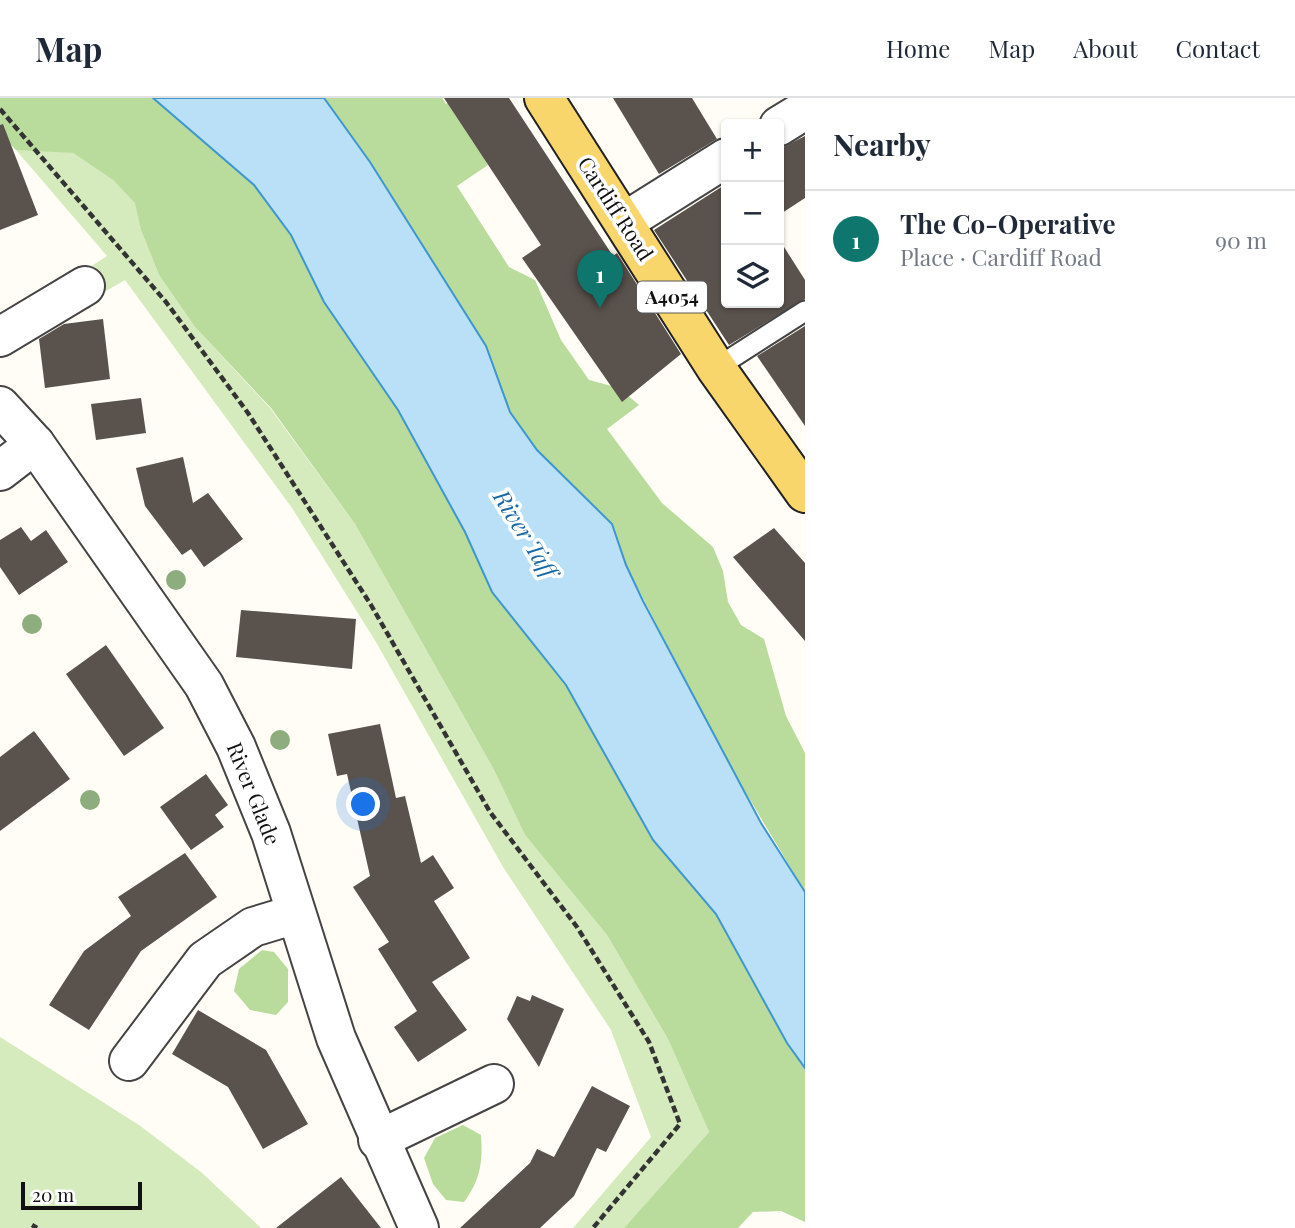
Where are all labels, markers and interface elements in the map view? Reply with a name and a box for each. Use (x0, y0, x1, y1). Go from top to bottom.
text: Map (35, 26, 102, 70)
text: Home (886, 32, 950, 64)
text: Map (988, 32, 1035, 64)
text: About (1073, 32, 1137, 64)
text: Contact (1175, 32, 1260, 64)
map controls (721, 119, 784, 308)
button: + (721, 119, 784, 182)
text: Nearby (833, 124, 931, 164)
street label: Cardiff Road (573, 150, 661, 265)
button: − (721, 182, 784, 245)
text: The Co-Operative (900, 206, 1116, 241)
text: 1 (852, 224, 860, 255)
text: 90 m (1215, 224, 1267, 255)
text: Place · Cardiff Road (900, 241, 1102, 272)
button: layers (721, 245, 784, 308)
pin: 1 (577, 250, 623, 308)
road number: A4054 (637, 281, 707, 312)
water label: River Taff (487, 482, 568, 587)
street label: River Glade (222, 738, 288, 849)
your location (346, 787, 380, 821)
scale bar (21, 1179, 142, 1211)
text: 20 m (32, 1181, 74, 1207)

